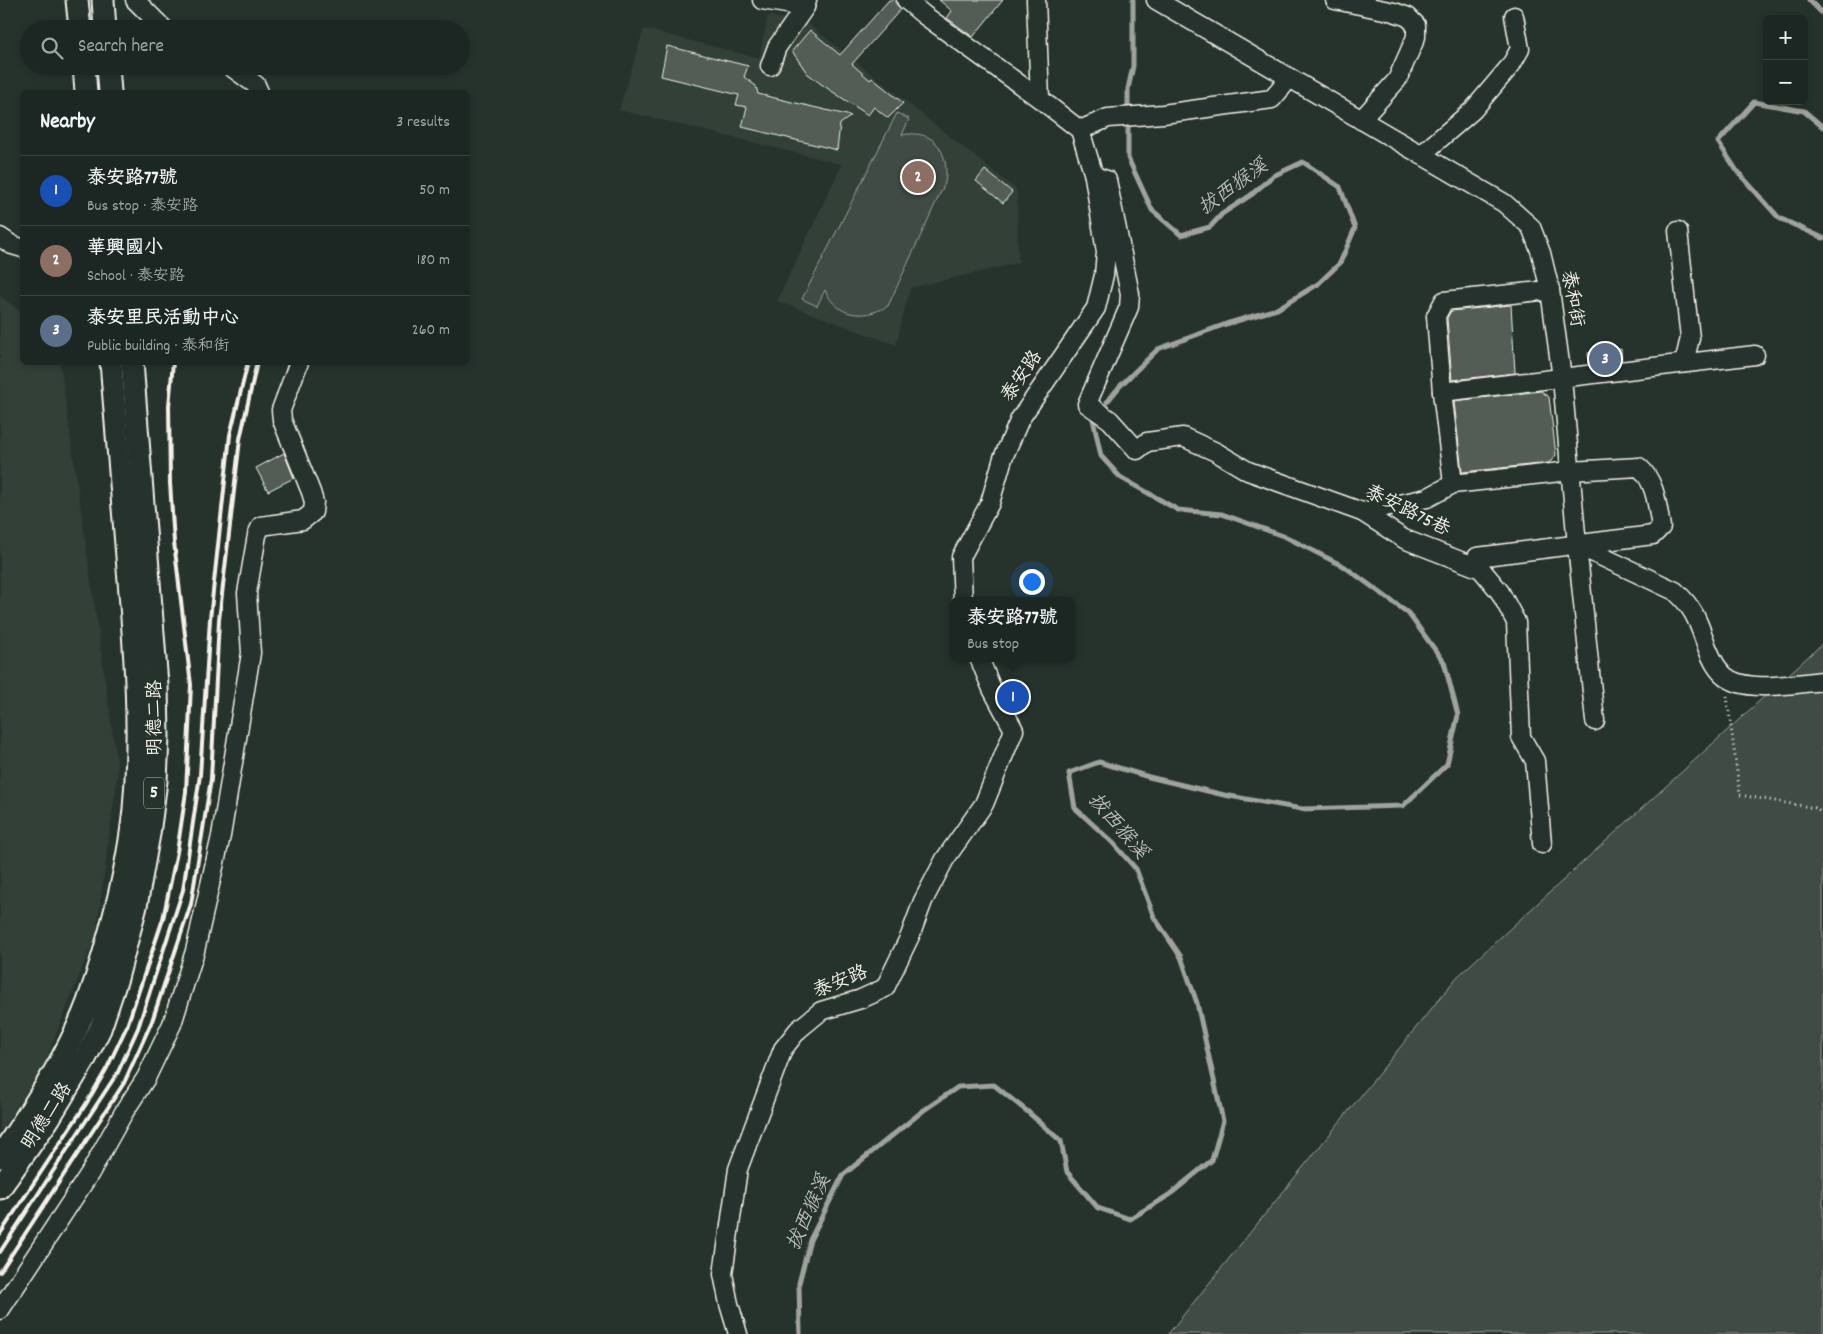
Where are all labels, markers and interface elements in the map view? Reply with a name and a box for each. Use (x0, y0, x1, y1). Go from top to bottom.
map controls (1763, 15, 1808, 105)
button: + (1763, 15, 1808, 60)
search box (20, 20, 470, 75)
icon: search (38, 34, 66, 62)
text: Search here (78, 34, 164, 61)
button: − (1763, 60, 1808, 105)
text: Nearby (40, 108, 95, 138)
text: 3 results (396, 111, 450, 134)
water label: 拔西猴溪 (1193, 153, 1275, 223)
pin: 2 (902, 158, 934, 196)
text: 泰安路77號 (87, 166, 178, 193)
text: 1 (54, 179, 58, 202)
text: 50 m (419, 179, 450, 202)
text: Bus stop · 泰安路 (87, 195, 198, 218)
text: 華興國小 (87, 236, 163, 263)
text: 2 (53, 249, 60, 272)
text: 180 m (417, 249, 450, 272)
text: School · 泰安路 (87, 265, 185, 288)
street label: 泰和街 (1553, 269, 1589, 329)
text: 泰安里民活動中心 (87, 306, 239, 333)
text: 3 (52, 319, 60, 342)
text: 260 m (412, 319, 450, 342)
text: Public building · 泰和街 (87, 335, 229, 358)
pin: 3 (1589, 340, 1621, 378)
street label: 泰安路 (996, 346, 1050, 408)
street label: 泰安路75巷 (1360, 480, 1454, 544)
your location (1019, 569, 1045, 595)
popup (950, 597, 1075, 662)
text: 泰安路77號 (967, 606, 1058, 633)
text: Bus stop (967, 633, 1019, 656)
pin: 1 (997, 678, 1029, 716)
street label: 明德二路 (143, 680, 170, 756)
road number: 5 (144, 778, 164, 808)
water label: 拔西猴溪 (1080, 788, 1154, 867)
street label: 泰安路 (810, 960, 872, 1006)
street label: 明德二路 (16, 1078, 80, 1156)
water label: 拔西猴溪 (781, 1170, 839, 1255)

